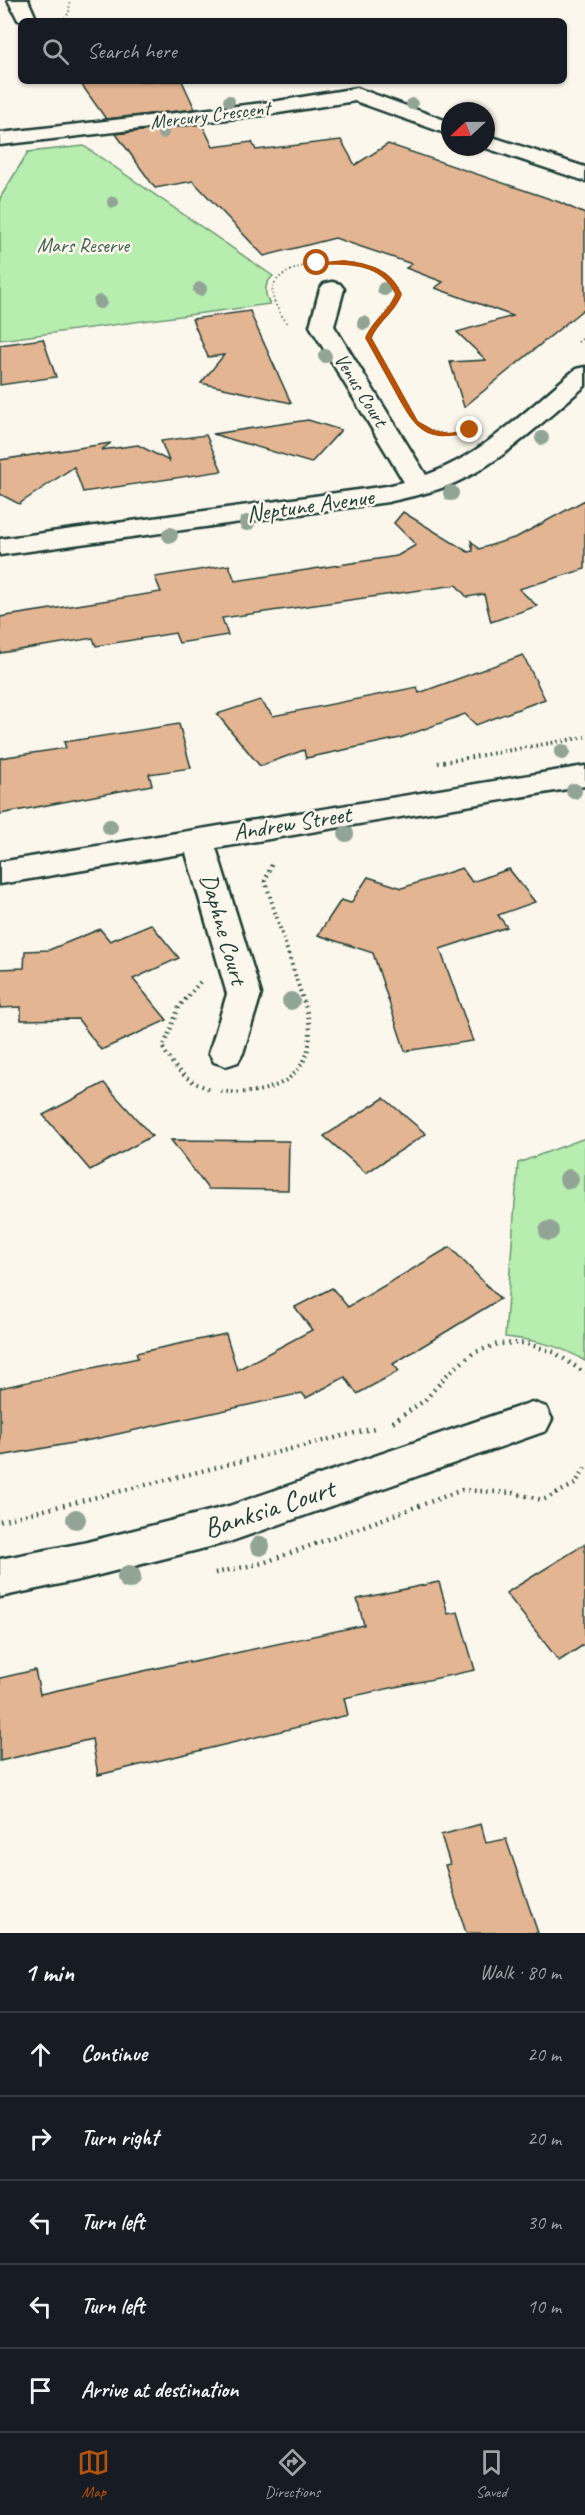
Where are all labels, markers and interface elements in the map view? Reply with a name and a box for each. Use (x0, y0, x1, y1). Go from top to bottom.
search box (18, 18, 567, 84)
icon: search (39, 35, 72, 68)
text: Search here (87, 37, 177, 65)
street label: Mercury Crescent (149, 95, 275, 135)
north arrow (441, 102, 495, 156)
park label: Mars Reserve (37, 233, 131, 258)
route start (303, 249, 329, 275)
street label: Venus Court (329, 349, 395, 433)
route end (456, 416, 482, 442)
street label: Neptune Avenue (245, 481, 378, 529)
street label: Andrew Street (231, 799, 355, 847)
street label: Daphne Court (194, 870, 255, 990)
street label: Banksia Court (199, 1470, 341, 1546)
text: 1 min (24, 1956, 74, 1989)
text: Walk · 80 m (480, 1960, 561, 1985)
icon: ahead (24, 2038, 57, 2071)
text: Continue (81, 2040, 147, 2068)
text: 20 m (527, 2042, 561, 2067)
icon: right (24, 2122, 57, 2155)
text: Turn right (81, 2124, 158, 2152)
text: 20 m (527, 2126, 561, 2151)
icon: left (24, 2206, 57, 2239)
text: Turn left (81, 2208, 145, 2236)
text: 30 m (527, 2210, 561, 2235)
icon: left (24, 2290, 57, 2323)
text: Turn left (81, 2292, 145, 2320)
text: 10 m (527, 2294, 561, 2319)
icon: arrive (24, 2374, 57, 2407)
text: Arrive at destination (81, 2376, 238, 2404)
tab: Map (77, 2446, 110, 2502)
tab: Directions (265, 2446, 320, 2502)
tab: Saved (475, 2446, 508, 2502)

